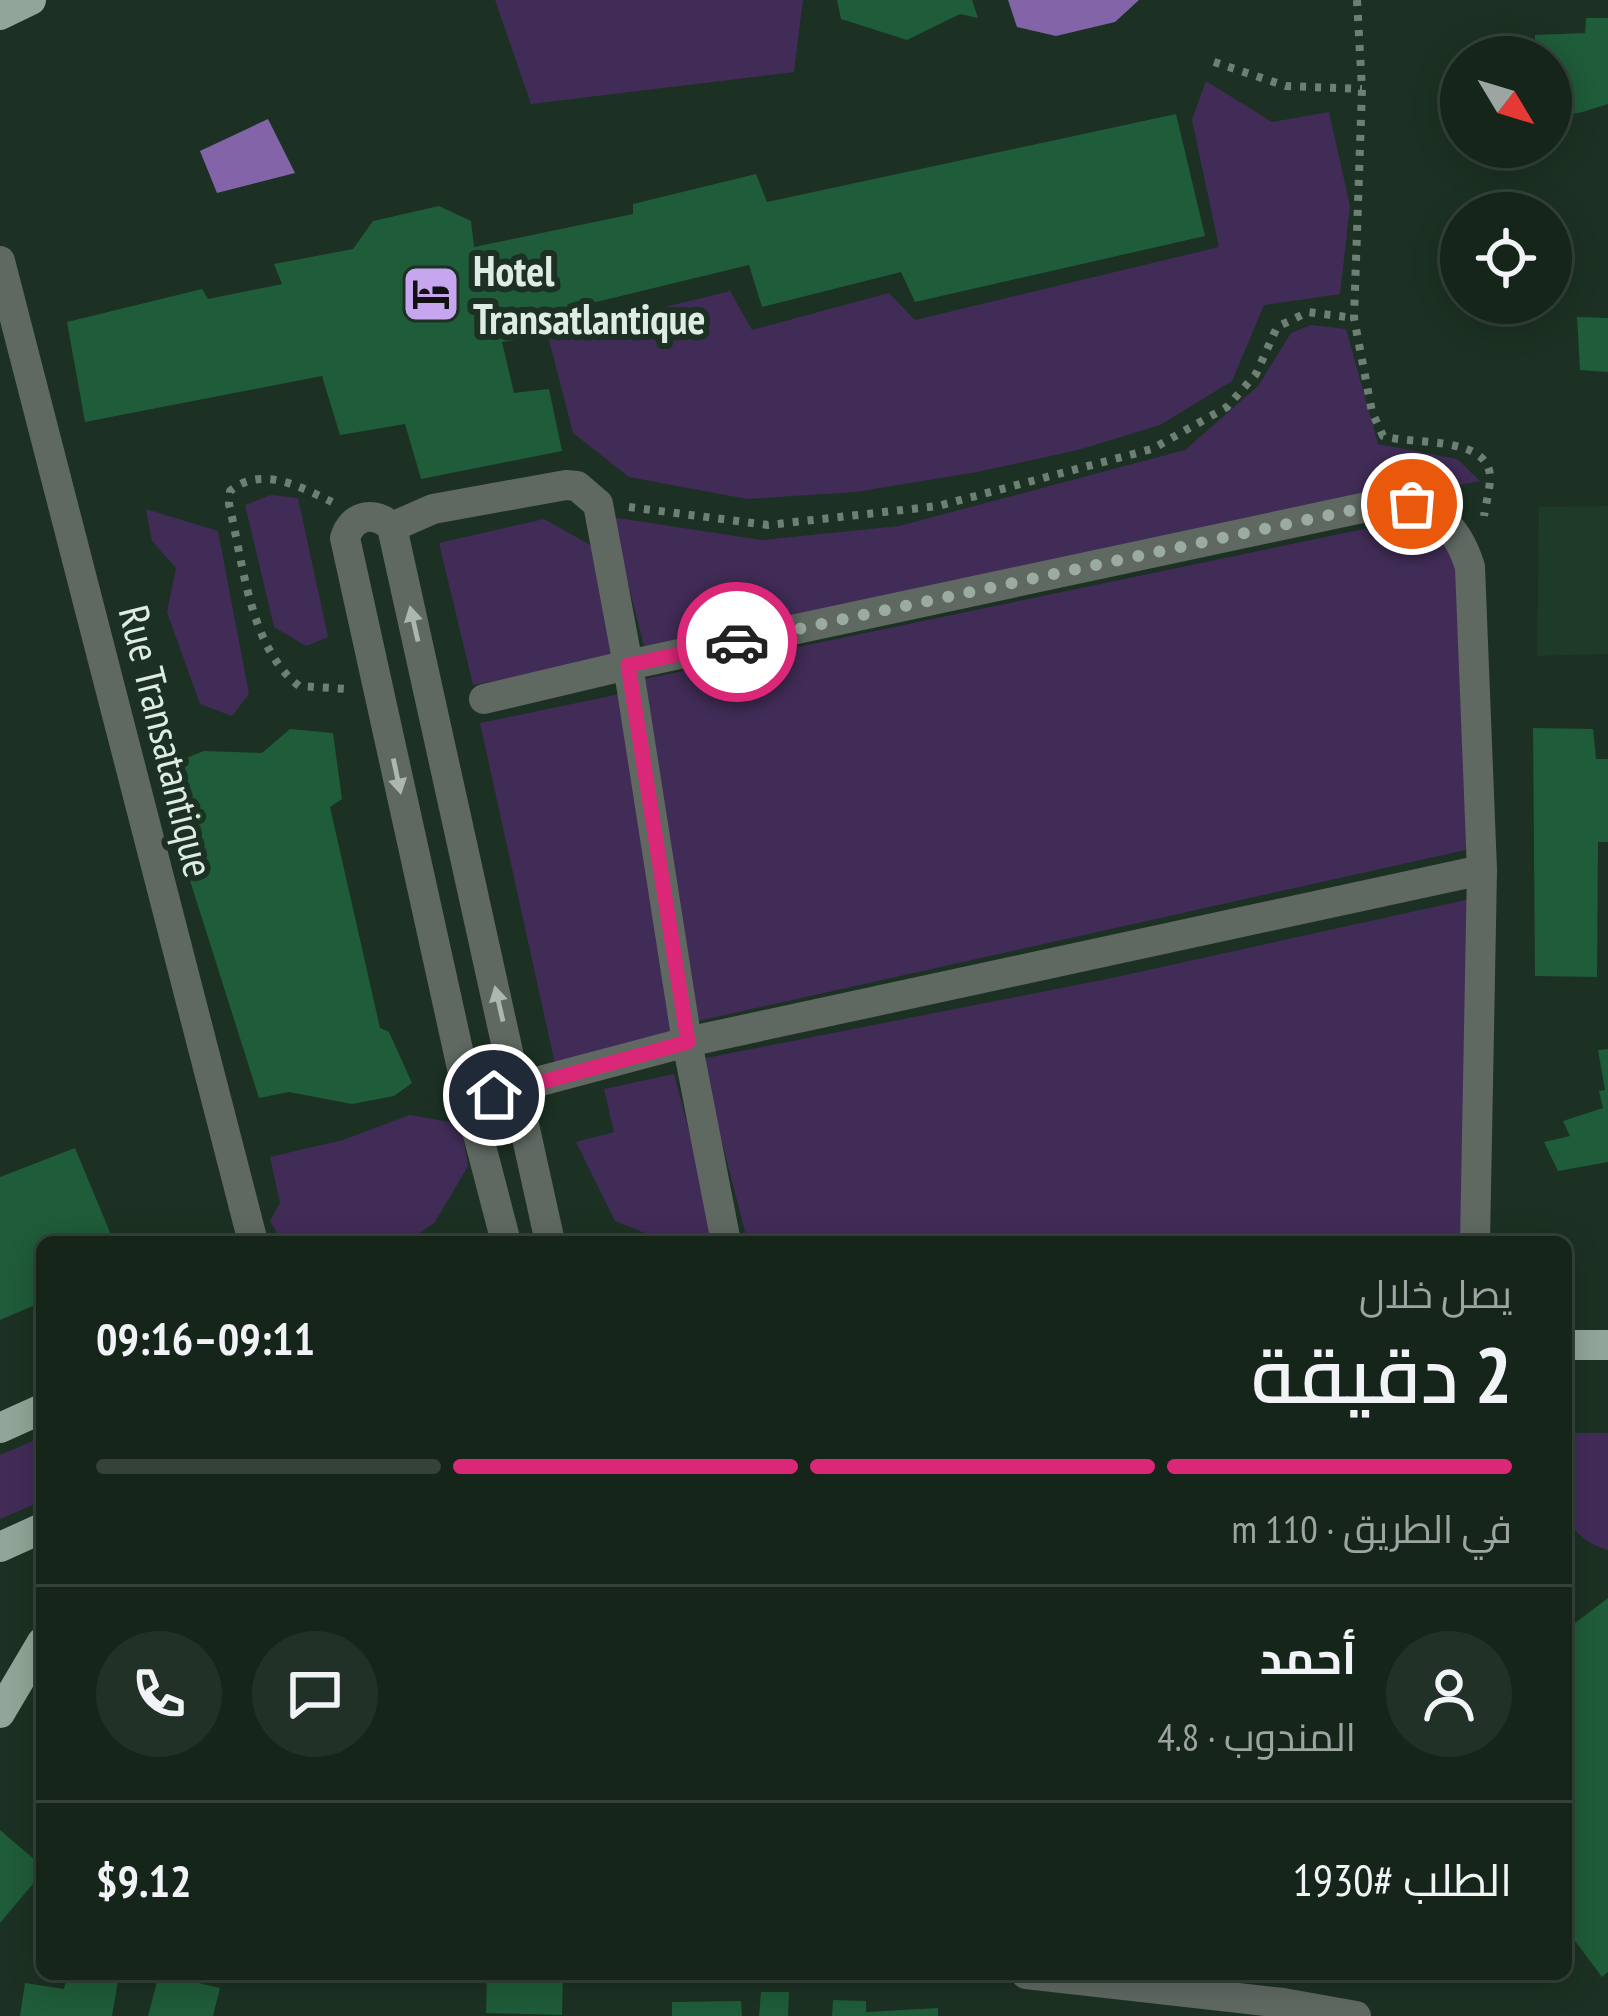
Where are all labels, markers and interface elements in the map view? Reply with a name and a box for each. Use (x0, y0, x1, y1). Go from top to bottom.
north arrow (1440, 36, 1572, 168)
map controls (1440, 36, 1572, 324)
button: locate (1440, 192, 1572, 324)
place label: Hotel Transatlantique (473, 243, 705, 346)
hotel icon: Hotel Transatlantique (400, 263, 462, 325)
pin (1361, 453, 1463, 555)
icon: bag (1379, 471, 1445, 537)
courier (677, 582, 797, 702)
street label: Rue Transatantique (107, 600, 227, 882)
one-way arrow (403, 604, 422, 642)
icon: car (704, 609, 770, 675)
one-way arrow (389, 757, 408, 795)
one-way arrow (489, 985, 508, 1023)
pin (443, 1044, 545, 1146)
icon: home (461, 1062, 527, 1128)
text: يصل خلال (1359, 1268, 1512, 1319)
text: 09:11–09:16 (96, 1309, 315, 1367)
text: 2 دقيقة (1251, 1324, 1512, 1425)
text: في الطريق · 110 m (1232, 1503, 1512, 1554)
text: أحمد (1260, 1628, 1356, 1686)
button: phone (96, 1631, 222, 1757)
button: chat (252, 1631, 378, 1757)
button: person (1386, 1631, 1512, 1757)
text: المندوب · 4.8 (1157, 1711, 1356, 1762)
text: الطلب #1930 (1292, 1850, 1512, 1908)
text: $9.12 (96, 1851, 192, 1909)

